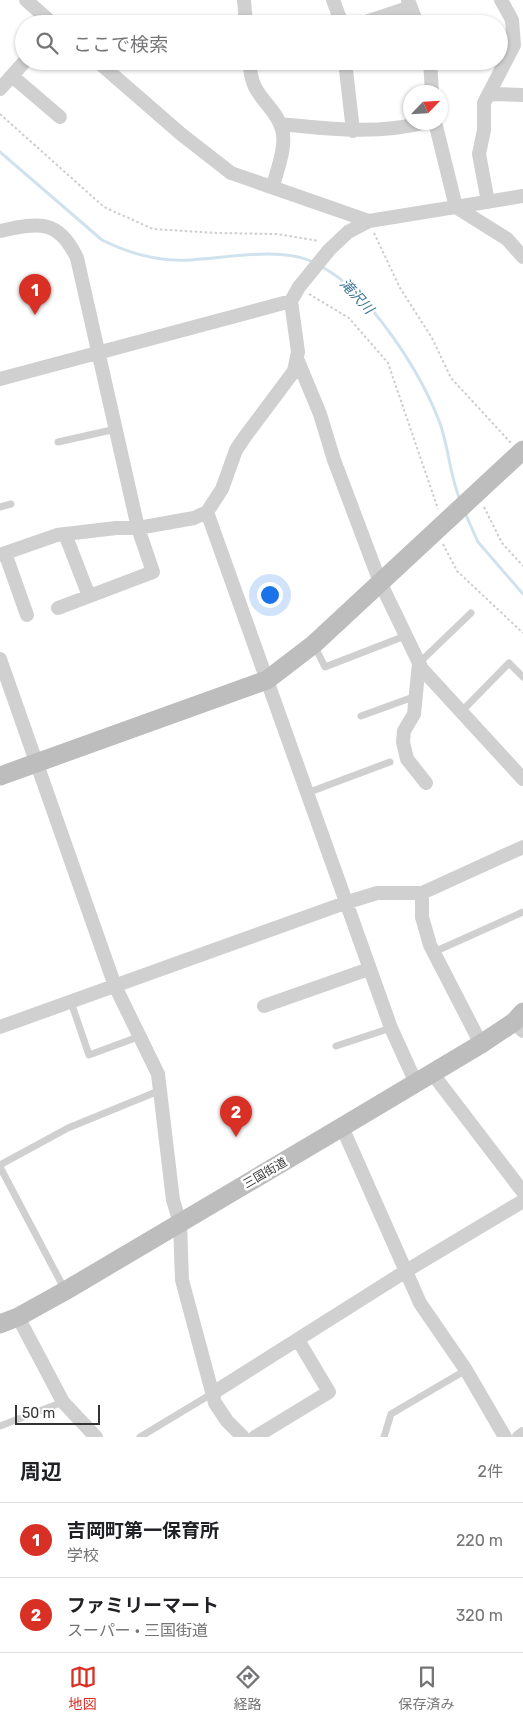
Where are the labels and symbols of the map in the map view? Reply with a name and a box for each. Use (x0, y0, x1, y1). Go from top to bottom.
north arrow (403, 85, 448, 130)
pin: 1 (19, 274, 51, 315)
water label: 滝沢川 (336, 275, 379, 319)
your location (257, 582, 283, 608)
pin: 2 (220, 1096, 252, 1137)
street label: 三国街道 (241, 1155, 289, 1191)
scale bar (15, 1402, 100, 1425)

